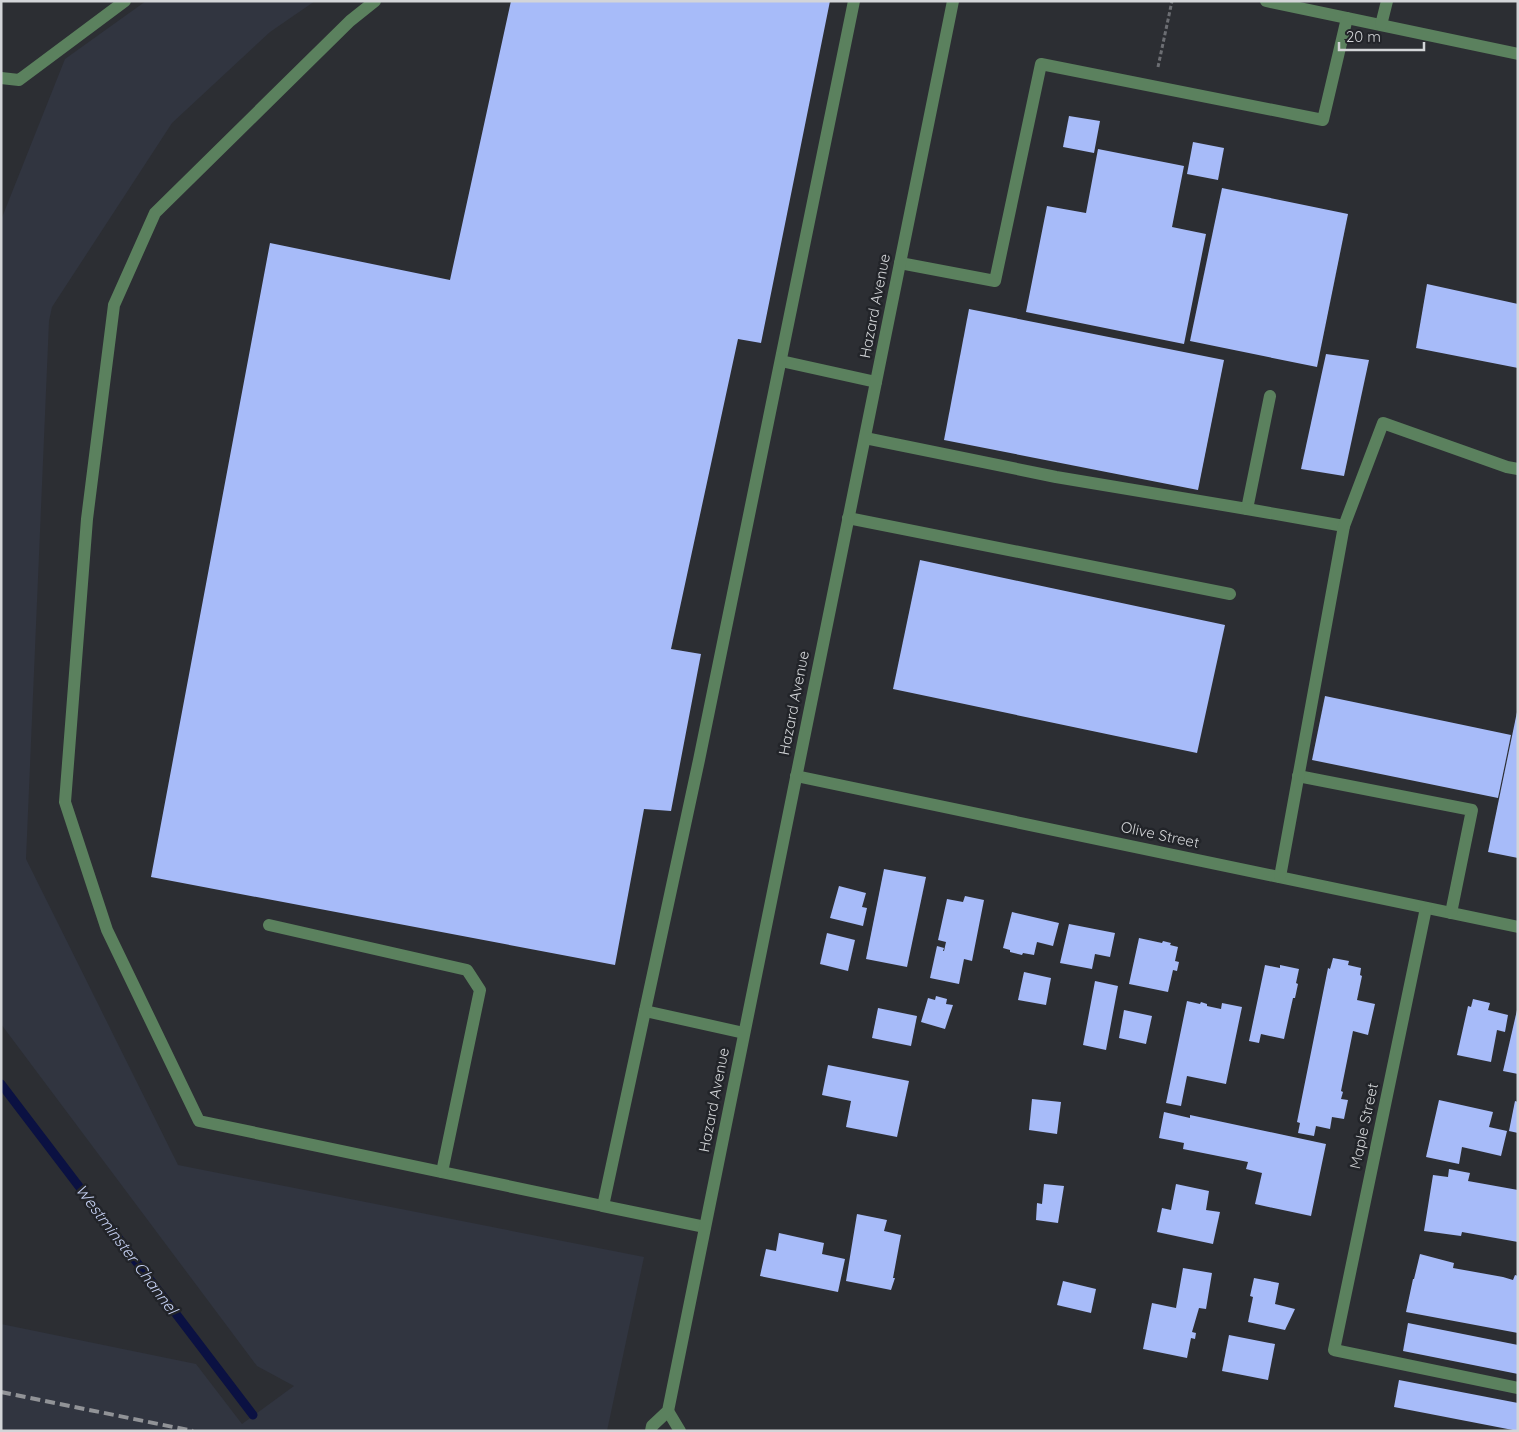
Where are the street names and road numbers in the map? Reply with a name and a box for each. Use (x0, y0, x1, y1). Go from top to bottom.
street label: Hazard Avenue (855, 252, 894, 360)
street label: Hazard Avenue (774, 649, 813, 757)
street label: Olive Street (1119, 817, 1201, 852)
street label: Hazard Avenue (694, 1046, 733, 1154)
street label: Maple Street (1345, 1081, 1382, 1171)

